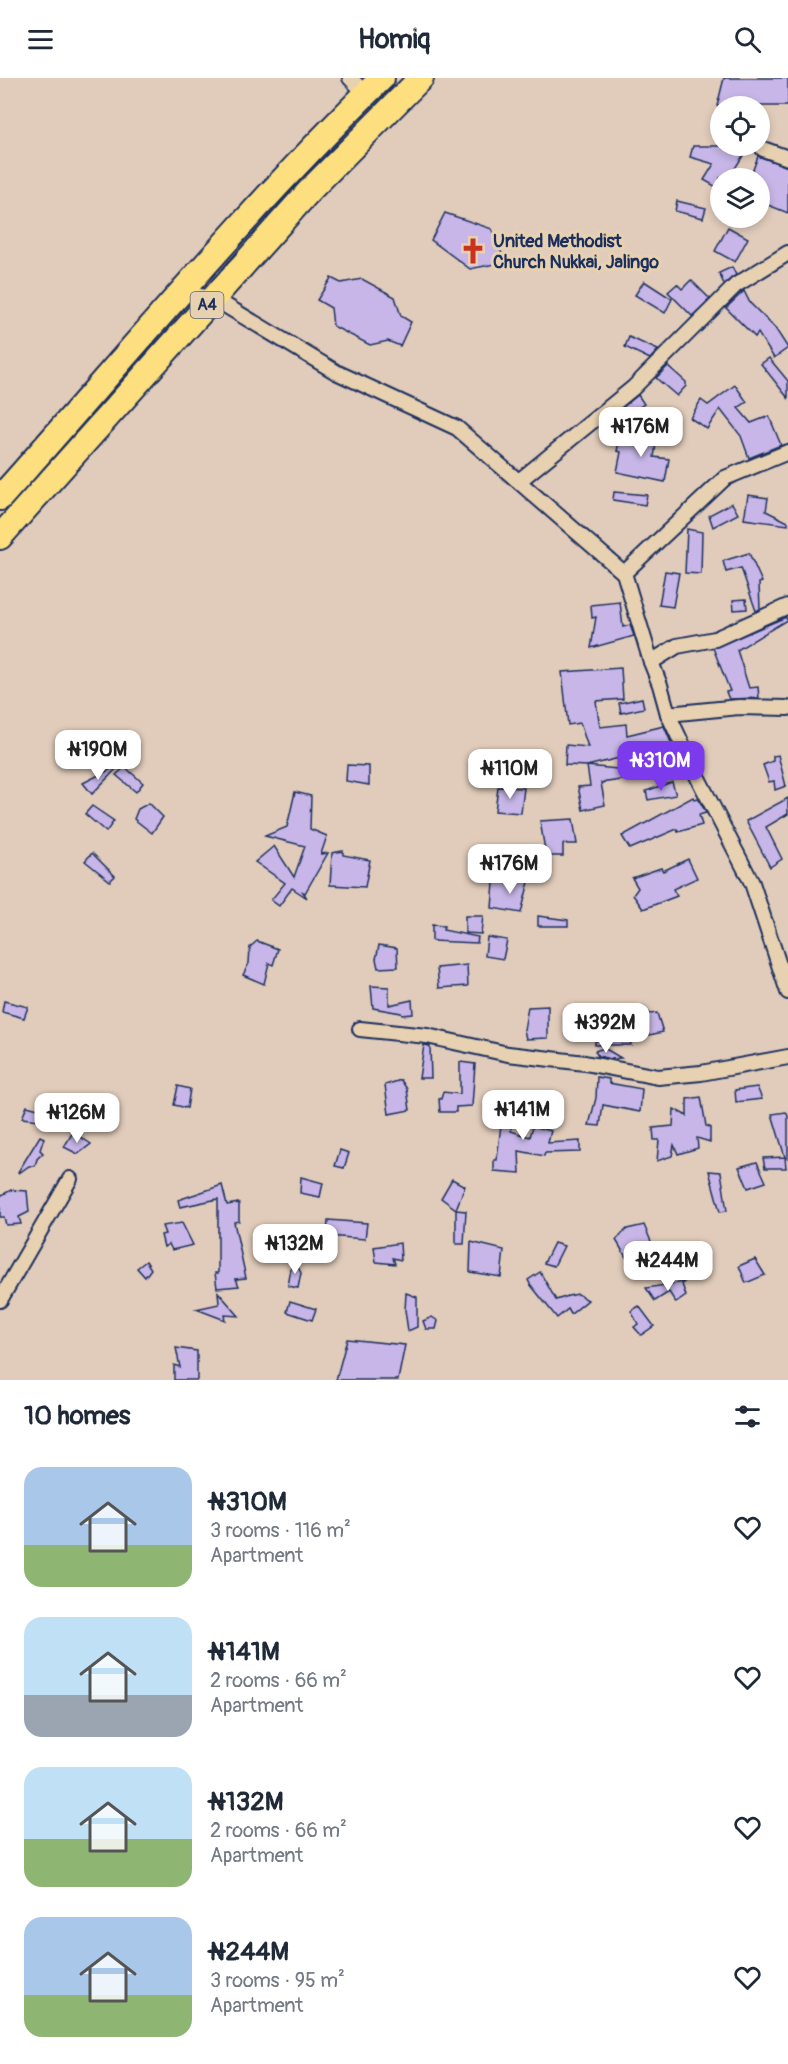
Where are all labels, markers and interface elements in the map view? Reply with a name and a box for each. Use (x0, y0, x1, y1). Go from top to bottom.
icon: menu (24, 23, 57, 56)
text: Homiq (358, 23, 430, 56)
icon: search (731, 23, 764, 56)
map controls (710, 96, 770, 228)
button: locate (710, 96, 770, 156)
button: layers (710, 168, 770, 228)
place label: United Methodist Church Nukkai, Jalingo (493, 230, 659, 274)
church icon: United Methodist Church Nukkai, Jalingo (458, 236, 488, 266)
road number: A4 (190, 292, 224, 318)
pin: ₦176M (599, 407, 683, 458)
text: ₦176M (613, 414, 669, 439)
pin: ₦190M (56, 730, 140, 781)
text: ₦190M (69, 737, 127, 762)
pin: ₦310M (619, 741, 703, 792)
text: ₦310M (631, 748, 691, 773)
pin: ₦110M (468, 749, 552, 800)
text: ₦110M (482, 756, 538, 781)
pin: ₦176M (468, 844, 552, 895)
text: ₦176M (482, 851, 538, 876)
pin: ₦392M (564, 1003, 648, 1054)
text: ₦392M (576, 1010, 636, 1035)
pin: ₦141M (481, 1090, 565, 1141)
pin: ₦126M (35, 1093, 119, 1144)
text: ₦141M (496, 1097, 550, 1122)
text: ₦126M (48, 1100, 106, 1125)
pin: ₦132M (253, 1224, 337, 1275)
text: ₦132M (267, 1231, 323, 1256)
pin: ₦244M (626, 1241, 710, 1292)
text: ₦244M (638, 1248, 698, 1273)
text: 10 homes (24, 1400, 130, 1432)
icon: filters (731, 1400, 764, 1433)
text: ₦310M (210, 1486, 287, 1518)
icon: home (72, 1491, 144, 1563)
icon: heart (731, 1511, 764, 1544)
text: 3 rooms · 116 m² (210, 1518, 351, 1543)
text: Apartment (210, 1543, 303, 1568)
text: ₦141M (210, 1636, 280, 1668)
icon: home (72, 1641, 144, 1713)
icon: heart (731, 1661, 764, 1694)
text: 2 rooms · 66 m² (210, 1668, 347, 1693)
text: Apartment (210, 1693, 303, 1718)
text: ₦132M (210, 1786, 284, 1818)
icon: home (72, 1791, 144, 1863)
icon: heart (731, 1811, 764, 1844)
text: 2 rooms · 66 m² (210, 1818, 347, 1843)
text: Apartment (210, 1843, 303, 1868)
text: ₦244M (210, 1936, 289, 1968)
icon: home (72, 1941, 144, 2013)
icon: heart (731, 1961, 764, 1994)
text: 3 rooms · 95 m² (210, 1968, 345, 1993)
text: Apartment (210, 1993, 303, 2018)

